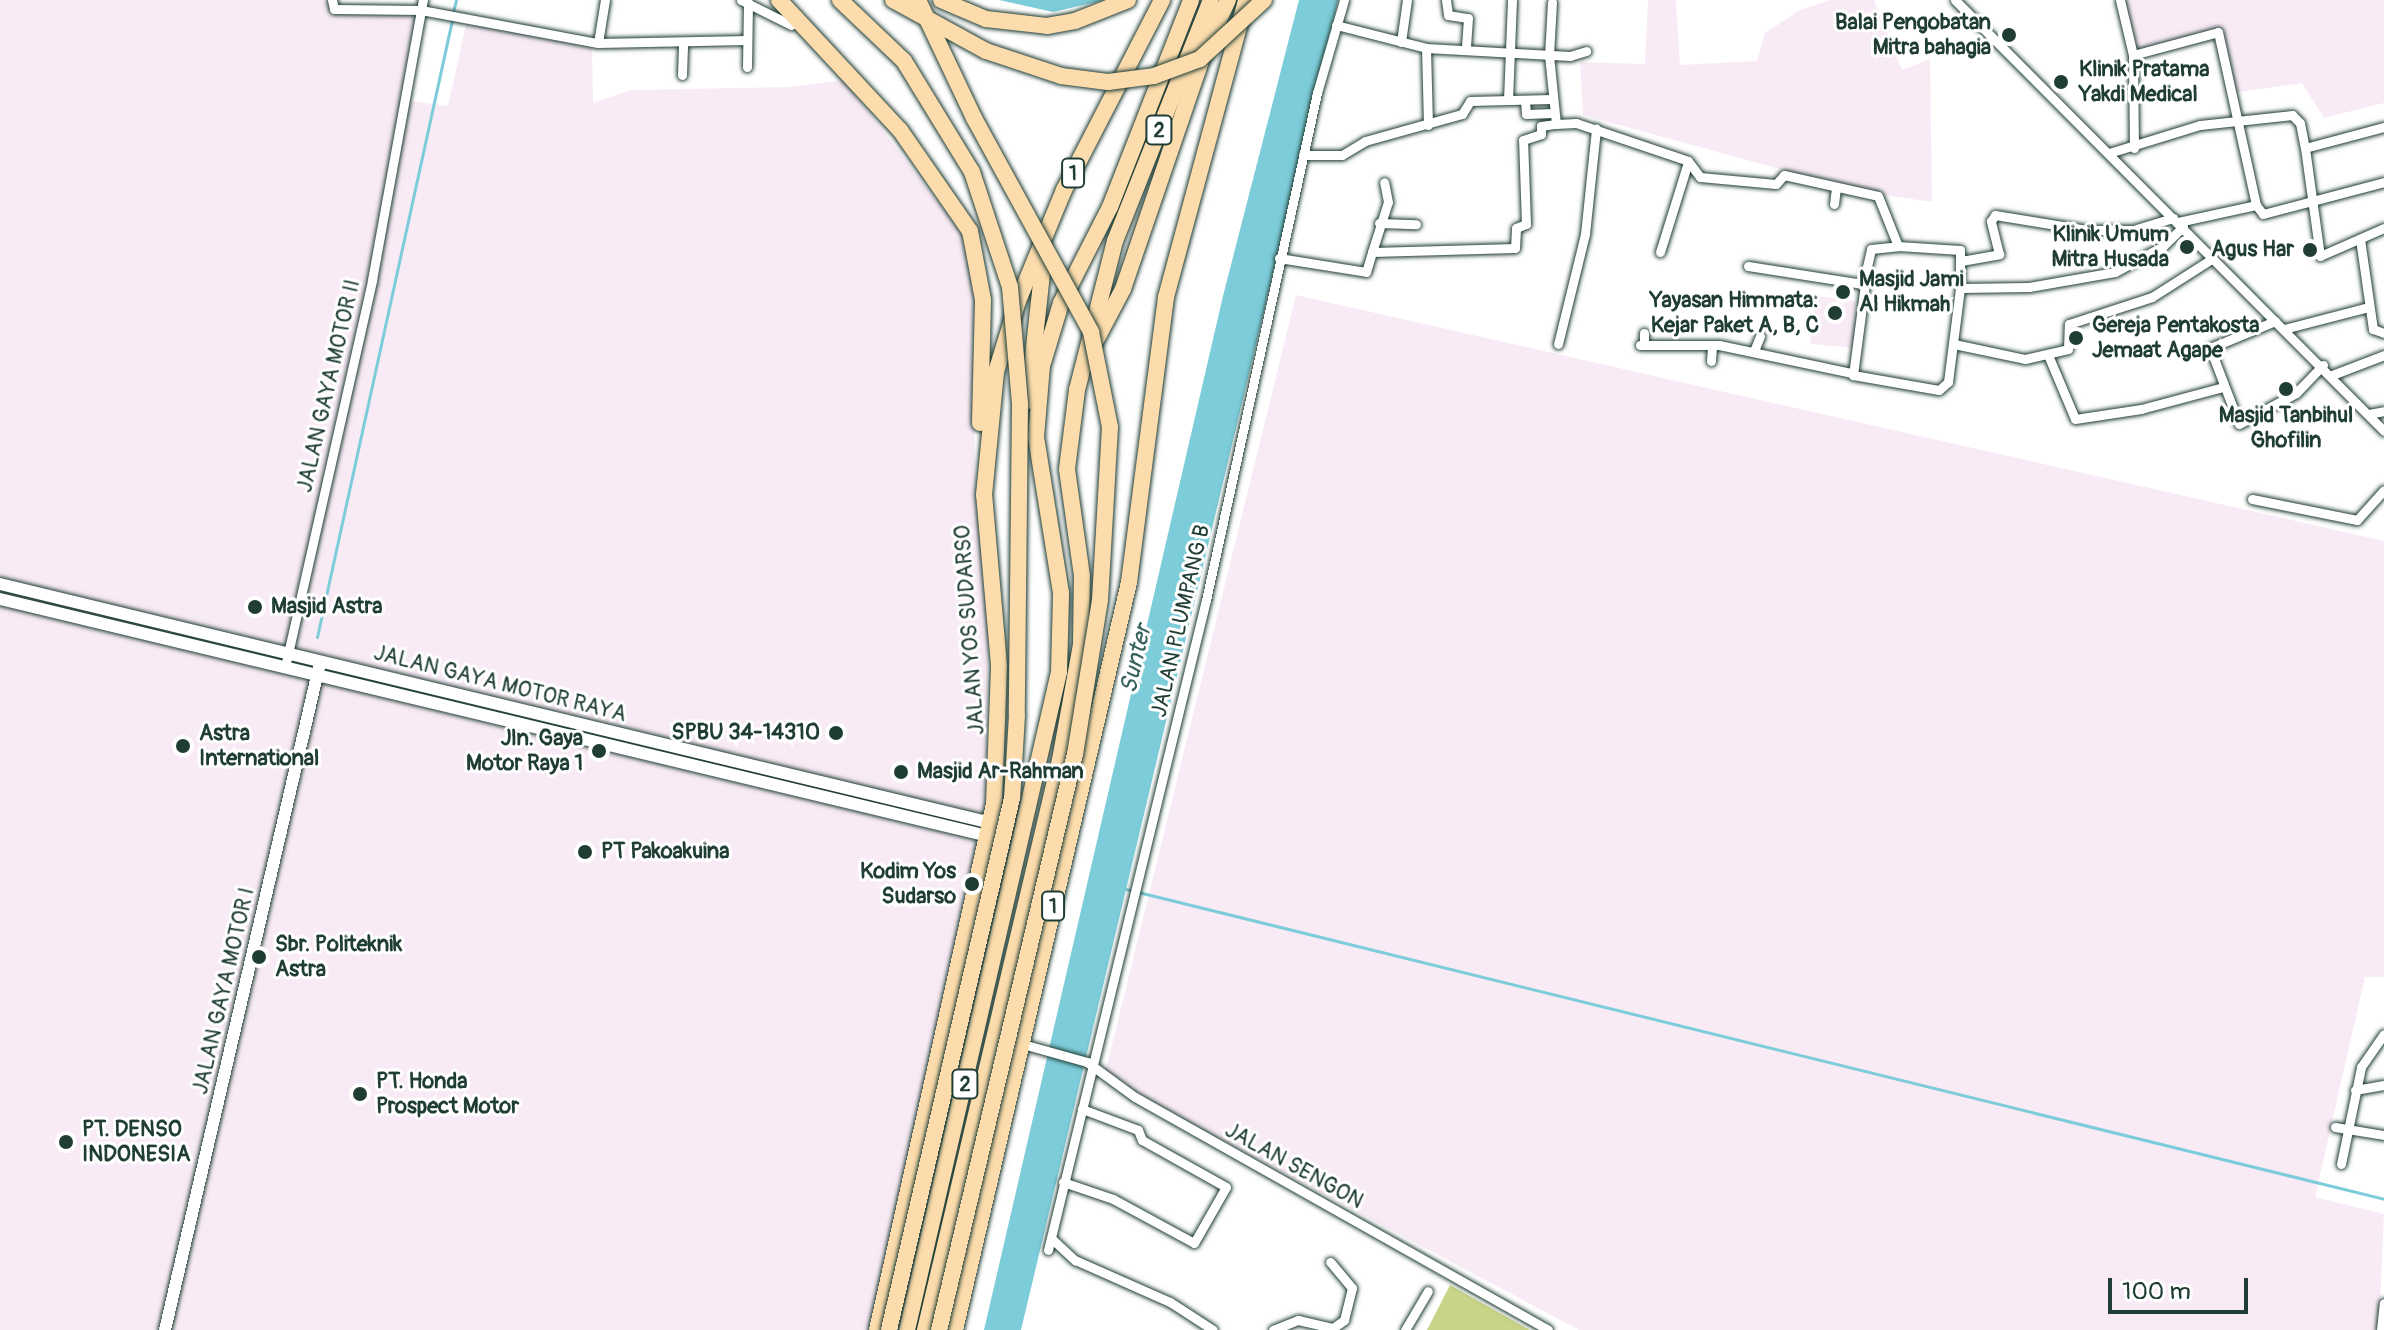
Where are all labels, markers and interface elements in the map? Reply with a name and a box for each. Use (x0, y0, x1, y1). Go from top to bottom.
place label: Balai Pengobatan Mitra bahagia (1835, 9, 1991, 60)
marker: Balai Pengobatan Mitra bahagia (1998, 24, 2020, 46)
place label: Klinik Pratama Yakdi Medical (2079, 56, 2210, 108)
marker: Klinik Pratama Yakdi Medical (2050, 71, 2072, 93)
road number: 2 (1145, 114, 1173, 146)
road number: 1 (1061, 157, 1085, 189)
place label: Klinik Umum Mitra Husada (2051, 221, 2169, 272)
marker: Klinik Umum Mitra Husada (2176, 236, 2198, 258)
place label: Agus Har (2211, 237, 2294, 263)
marker: Agus Har (2301, 241, 2319, 259)
place label: Masjid Jami Al Hikmah (1859, 266, 1964, 318)
street label: JALAN GAYA MOTOR II (292, 277, 366, 495)
marker: Masjid Jami Al Hikmah (1834, 283, 1852, 301)
place label: Yayasan Himmata: Kejar Paket A, B, C (1650, 287, 1819, 338)
marker: Yayasan Himmata: Kejar Paket A, B, C (1826, 304, 1844, 322)
place label: Gereja Pentakosta Jemaat Agape (2092, 312, 2260, 364)
marker: Gereja Pentakosta Jemaat Agape (2067, 329, 2085, 347)
marker: Masjid Tanbihul Ghofilin (2277, 380, 2295, 398)
place label: Masjid Tanbihul Ghofilin (2219, 402, 2353, 454)
street label: JALAN PLUMPANG B (1146, 522, 1216, 720)
street label: JALAN YOS SUDARSO (949, 524, 991, 736)
place label: Masjid Astra (271, 594, 382, 620)
marker: Masjid Astra (246, 598, 264, 616)
water label: Sunter (1114, 622, 1158, 696)
street label: JALAN GAYA MOTOR RAYA (371, 640, 629, 728)
place label: Astra International (199, 720, 319, 772)
place label: SPBU 34-14310 (672, 720, 820, 746)
marker: SPBU 34-14310 (827, 724, 845, 742)
place label: Jln. Gaya Motor Raya 1 (466, 725, 583, 776)
marker: Astra International (174, 737, 192, 755)
marker: Jln. Gaya Motor Raya 1 (590, 742, 608, 760)
place label: Masjid Ar-Rahman (917, 759, 1084, 785)
marker: Masjid Ar-Rahman (892, 763, 910, 781)
place label: PT Pakoakuina (601, 839, 729, 865)
marker: PT Pakoakuina (576, 843, 594, 861)
place label: Kodim Yos Sudarso (860, 858, 956, 910)
marker: Kodim Yos Sudarso (963, 875, 981, 893)
street label: JALAN GAYA MOTOR I (187, 885, 261, 1097)
road number: 1 (1041, 890, 1065, 922)
place label: Sbr. Politeknik Astra (275, 931, 402, 982)
marker: Sbr. Politeknik Astra (250, 948, 268, 966)
place label: PT. Honda Prospect Motor (376, 1068, 519, 1120)
road number: 2 (951, 1068, 979, 1100)
marker: PT. Honda Prospect Motor (351, 1085, 369, 1103)
place label: PT. DENSO INDONESIA (82, 1116, 190, 1168)
street label: JALAN SENGON (1220, 1117, 1368, 1215)
marker: PT. DENSO INDONESIA (57, 1133, 75, 1151)
scale bar (2112, 1262, 2252, 1312)
text: 100 m (2122, 1277, 2191, 1306)

